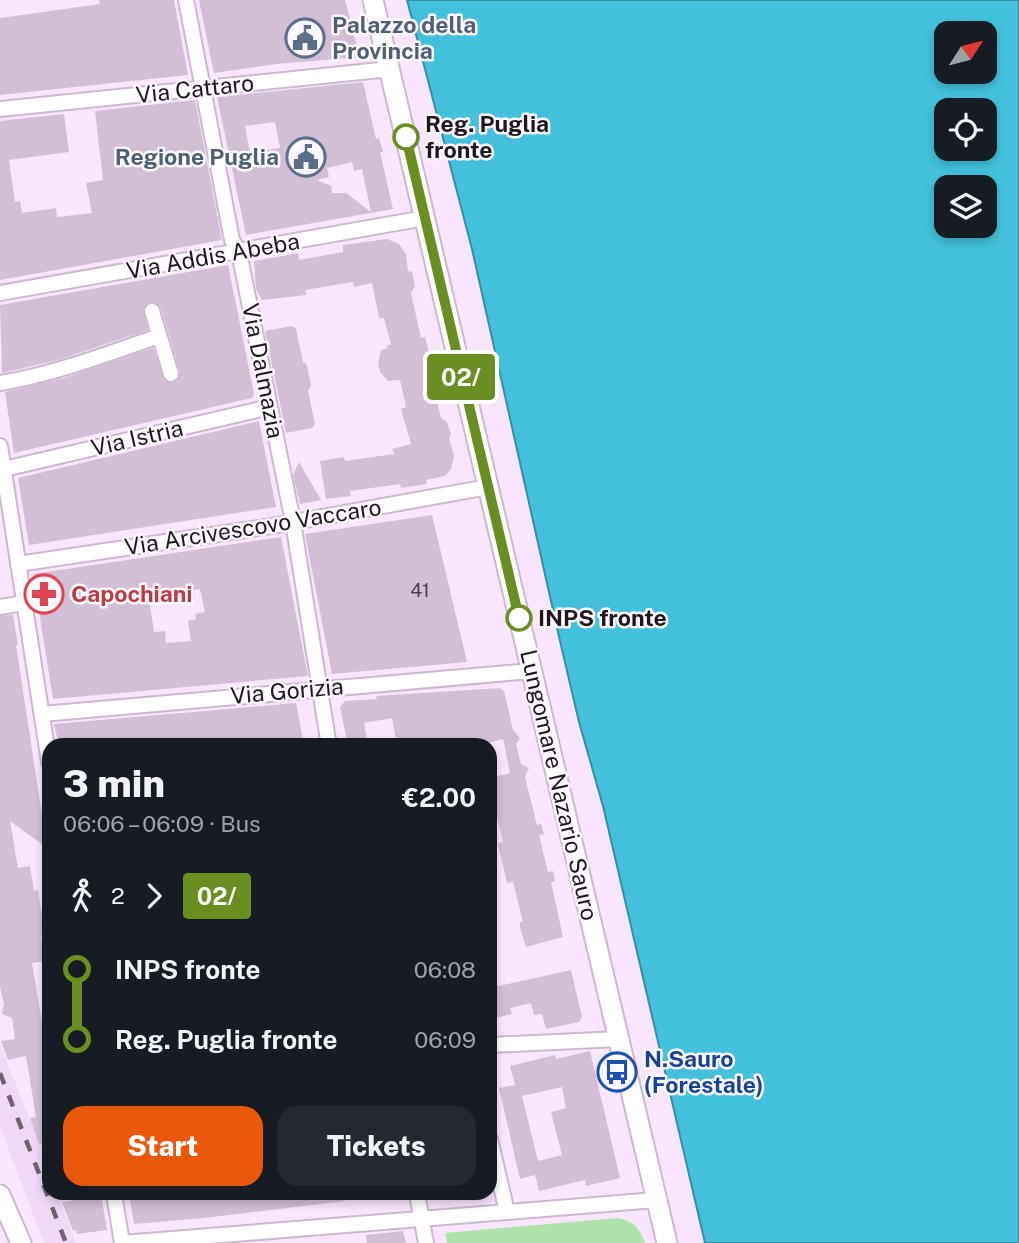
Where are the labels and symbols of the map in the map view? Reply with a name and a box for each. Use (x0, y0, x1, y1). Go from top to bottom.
place label: Palazzo della Provincia (332, 11, 476, 64)
public building icon: Palazzo della Provincia (284, 17, 326, 59)
north arrow (934, 21, 998, 84)
street label: Via Cattaro (135, 69, 255, 108)
place label: Reg. Puglia fronte (425, 110, 549, 163)
marker: Reg. Puglia fronte (393, 124, 419, 150)
public building icon: Regione Puglia (285, 136, 327, 178)
place label: Regione Puglia (115, 143, 279, 170)
street label: Via Addis Abeba (124, 227, 302, 284)
street label: Via Dalmazia (237, 301, 290, 441)
line badge: 02/ (421, 354, 501, 400)
street label: Via Istria (88, 414, 186, 461)
street label: Via Arcivescovo Vaccaro (123, 493, 383, 560)
pharmacy icon: Capochiani (23, 573, 65, 615)
house number: 41 (410, 579, 430, 601)
place label: Capochiani (71, 580, 193, 607)
place label: INPS fronte (538, 604, 667, 631)
marker: INPS fronte (506, 605, 532, 631)
street label: Lungomare Nazario Sauro (515, 647, 604, 923)
street label: Via Gorizia (229, 672, 345, 709)
place label: N.Sauro (Forestale) (644, 1045, 763, 1098)
bus stop icon: N.Sauro (Forestale) (596, 1051, 638, 1093)

